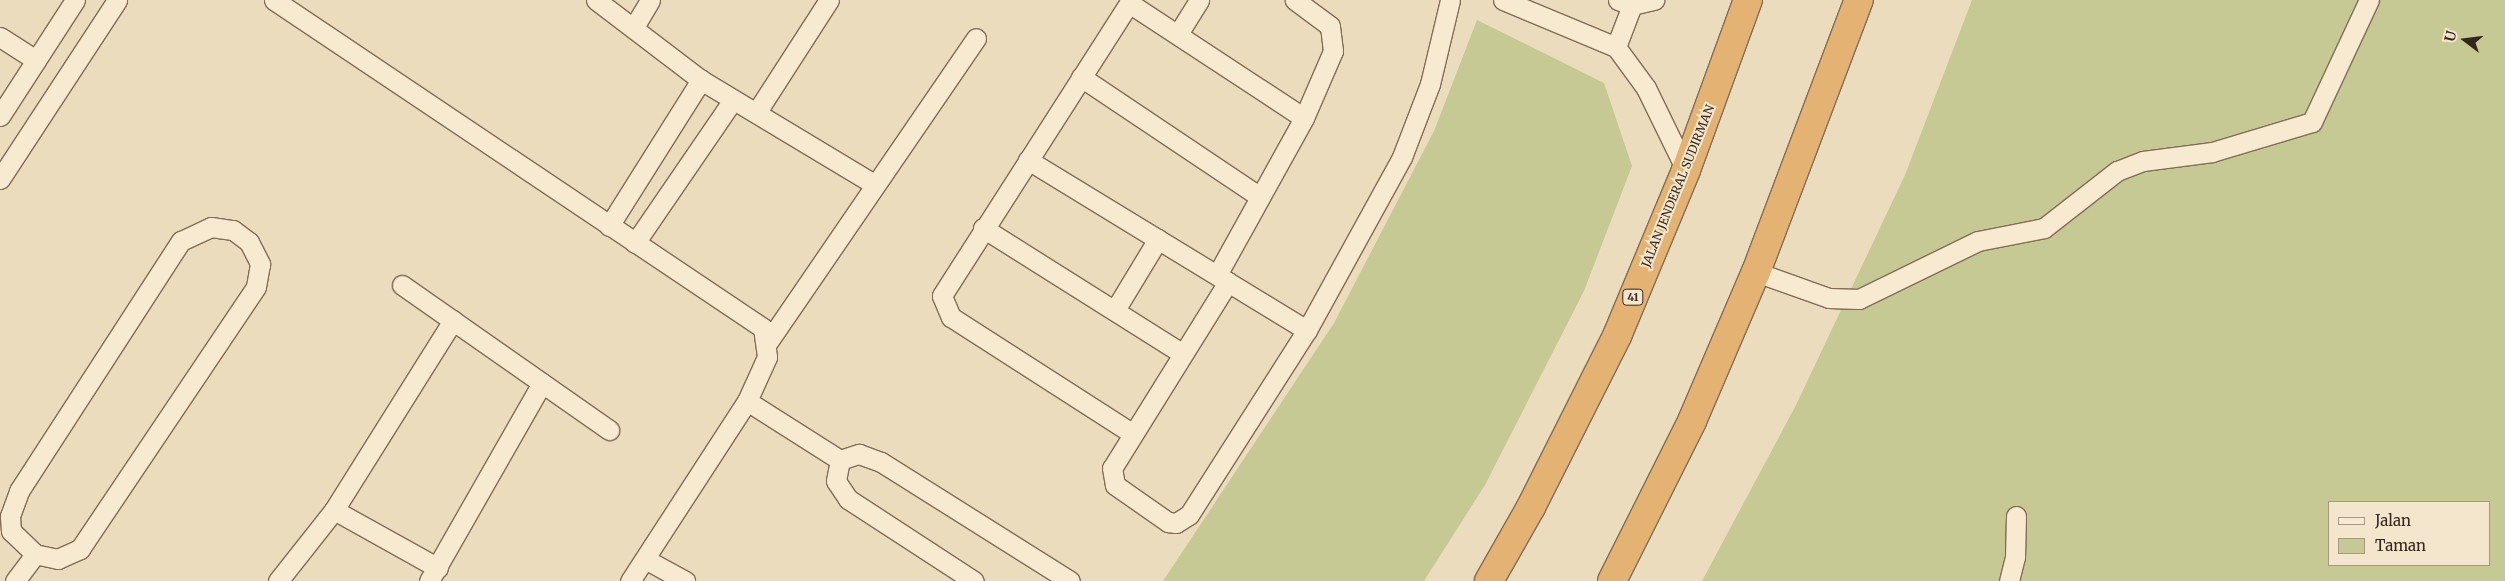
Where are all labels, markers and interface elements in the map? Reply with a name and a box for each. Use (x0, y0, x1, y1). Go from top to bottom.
north arrow (2440, 15, 2490, 65)
text: U (2440, 29, 2461, 43)
street label: JALAN JENDERAL SUDIRMAN (1639, 103, 1717, 269)
road number: 41 (1622, 288, 1644, 306)
legend (2328, 501, 2490, 566)
text: Jalan (2375, 511, 2411, 530)
text: Taman (2375, 536, 2426, 555)

